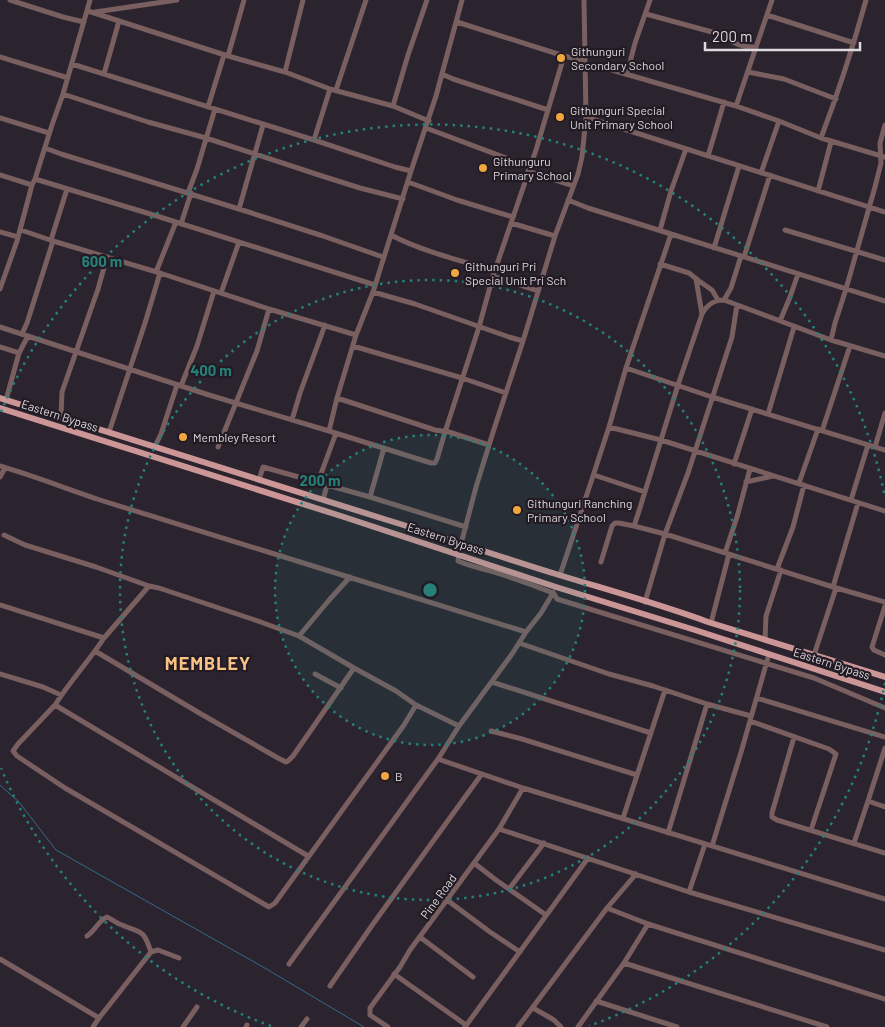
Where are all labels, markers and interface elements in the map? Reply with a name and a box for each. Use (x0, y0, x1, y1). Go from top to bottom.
scale bar (705, 20, 860, 52)
text: 200 m (712, 27, 752, 45)
place label: Githunguri Secondary School (571, 44, 664, 72)
marker: Githunguri Secondary School (555, 52, 567, 64)
place label: Githunguri Special Unit Primary School (570, 103, 673, 131)
marker: Githunguri Special Unit Primary School (554, 111, 566, 123)
place label: Githunguru Primary School (493, 154, 572, 182)
marker: Githunguru Primary School (477, 162, 489, 174)
text: 600 m (82, 252, 122, 270)
place label: Githunguri Pri Special Unit Pri Sch (465, 259, 566, 287)
marker: Githunguri Pri Special Unit Pri Sch (449, 267, 461, 279)
text: 400 m (190, 361, 232, 379)
street label: Eastern Bypass (20, 396, 100, 434)
place label: Membley Resort (193, 430, 276, 444)
marker: Membley Resort (177, 431, 189, 443)
text: 200 m (299, 471, 341, 489)
place label: Githunguri Ranching Primary School (527, 496, 632, 524)
marker: Githunguri Ranching Primary School (511, 504, 523, 516)
street label: Eastern Bypass (406, 519, 486, 557)
centre of rings (421, 581, 439, 599)
street label: Eastern Bypass (792, 644, 872, 682)
district label: MEMBLEY (165, 652, 251, 674)
place label: B (395, 769, 403, 783)
marker: B (379, 770, 391, 782)
street label: Pine Road (417, 871, 459, 921)

